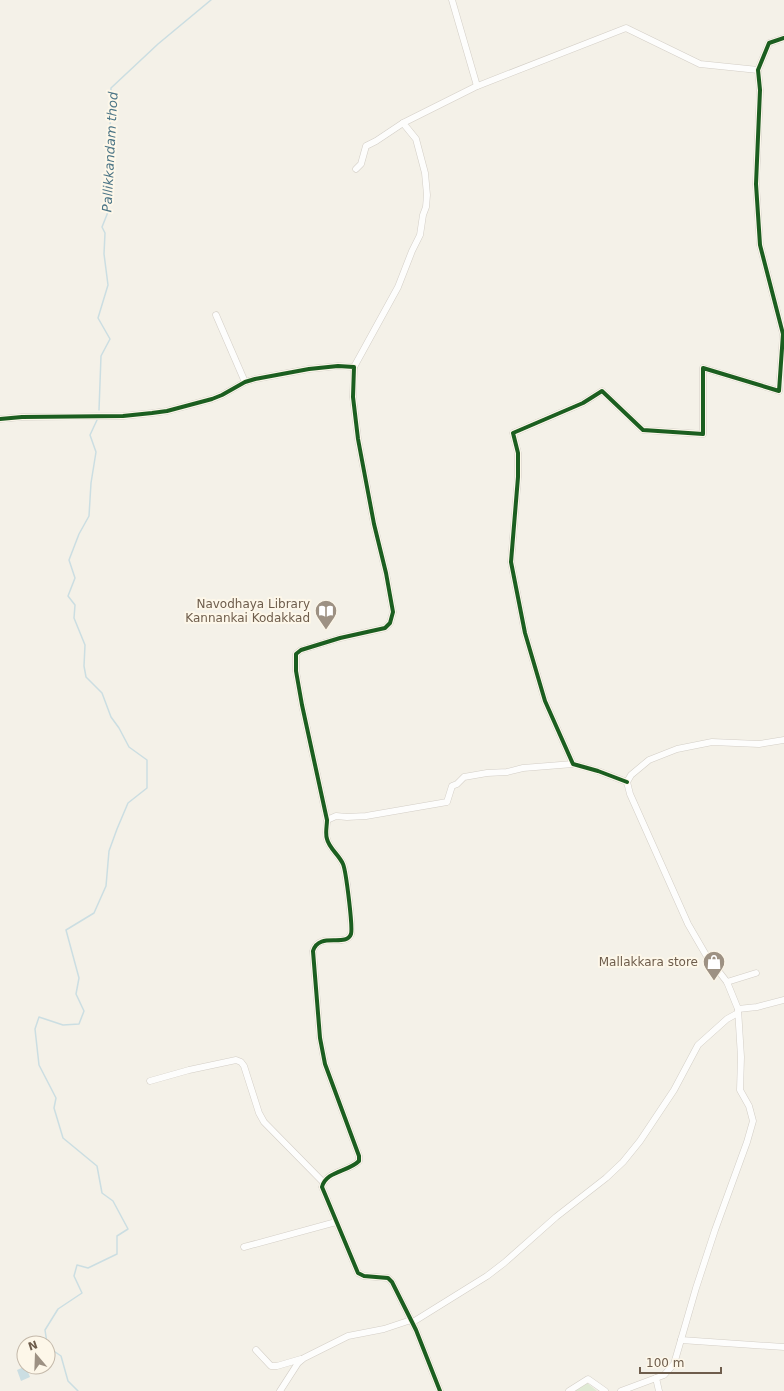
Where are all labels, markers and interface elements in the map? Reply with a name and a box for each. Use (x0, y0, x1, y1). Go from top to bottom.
water label: Pallikkandam thod (99, 91, 121, 213)
place label: Navodhaya Library Kannankai Kodakkad (185, 597, 310, 625)
library icon: Navodhaya Library Kannankai Kodakkad (313, 598, 339, 631)
shop icon: Mallakkara store (701, 949, 727, 982)
place label: Mallakkara store (599, 955, 698, 969)
north arrow (16, 1335, 56, 1375)
text: N (26, 1338, 39, 1354)
scale bar (640, 1349, 721, 1375)
text: 100 m (646, 1356, 684, 1370)

